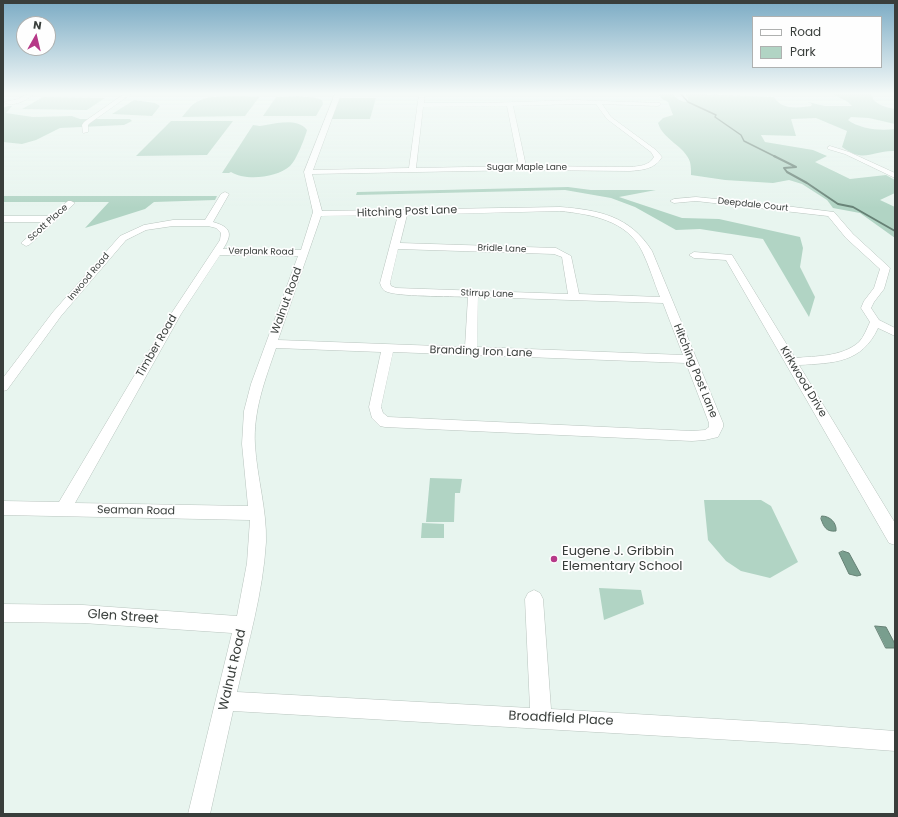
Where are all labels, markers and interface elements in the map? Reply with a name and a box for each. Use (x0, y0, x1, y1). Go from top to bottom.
north arrow (16, 16, 56, 56)
legend (752, 16, 882, 68)
text: N (32, 17, 43, 34)
text: Road (790, 23, 821, 40)
text: Park (790, 43, 816, 60)
street label: Sugar Maple Lane (487, 163, 567, 173)
street label: Deepdale Court (717, 196, 789, 214)
street label: Scott Place (26, 202, 70, 244)
street label: Hitching Post Lane (357, 204, 457, 220)
street label: Bridle Lane (477, 243, 527, 255)
street label: Verplank Road (228, 246, 294, 258)
street label: Inwood Road (66, 251, 112, 303)
street label: Walnut Road (269, 266, 305, 336)
street label: Stirrup Lane (460, 288, 514, 300)
street label: Timber Road (134, 312, 180, 380)
street label: Hitching Post Lane (670, 322, 720, 420)
street label: Branding Iron Lane (429, 344, 533, 360)
street label: Kirkwood Drive (777, 344, 829, 420)
street label: Seaman Road (97, 504, 175, 518)
place label: Eugene J. Gribbin Elementary School (562, 544, 683, 575)
marker: Eugene J. Gribbin Elementary School (549, 554, 559, 564)
street label: Glen Street (87, 607, 159, 627)
street label: Walnut Road (216, 628, 250, 712)
street label: Broadfield Place (508, 708, 614, 730)

